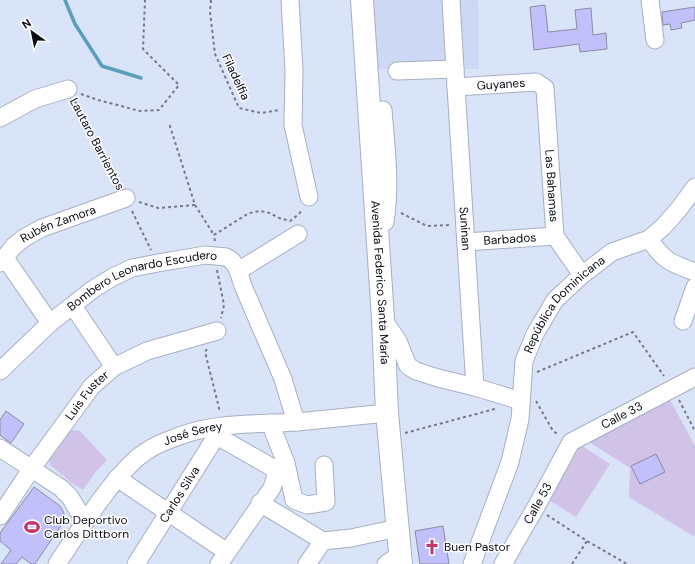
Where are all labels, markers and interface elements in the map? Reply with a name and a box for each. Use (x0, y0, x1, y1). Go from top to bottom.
north arrow (12, 12, 52, 52)
text: N (19, 16, 34, 32)
street label: Filadelfia (218, 51, 254, 103)
street label: Guyanes (476, 75, 526, 94)
street label: Lautaro Barrientos (66, 95, 128, 193)
street label: Las Bahamas (541, 149, 562, 223)
street label: Avenida Federico Santa María (367, 200, 393, 365)
street label: Rubén Zamora (18, 201, 98, 246)
street label: Suninan (456, 206, 474, 251)
street label: Barbados (483, 229, 537, 249)
street label: Bombero Leonardo Escudero (64, 247, 218, 315)
street label: República Dominicana (520, 252, 608, 355)
street label: Luis Fuster (62, 367, 113, 423)
street label: Calle 33 (598, 398, 645, 433)
street label: José Serey (161, 418, 224, 449)
street label: Carlos Silva (156, 463, 203, 526)
street label: Calle 53 (520, 480, 556, 527)
place label: Club Deportivo Carlos Dittborn (44, 512, 129, 542)
sports icon: Club Deportivo Carlos Dittborn (23, 518, 41, 536)
church icon: Buen Pastor (423, 538, 441, 556)
place label: Buen Pastor (444, 539, 511, 555)

